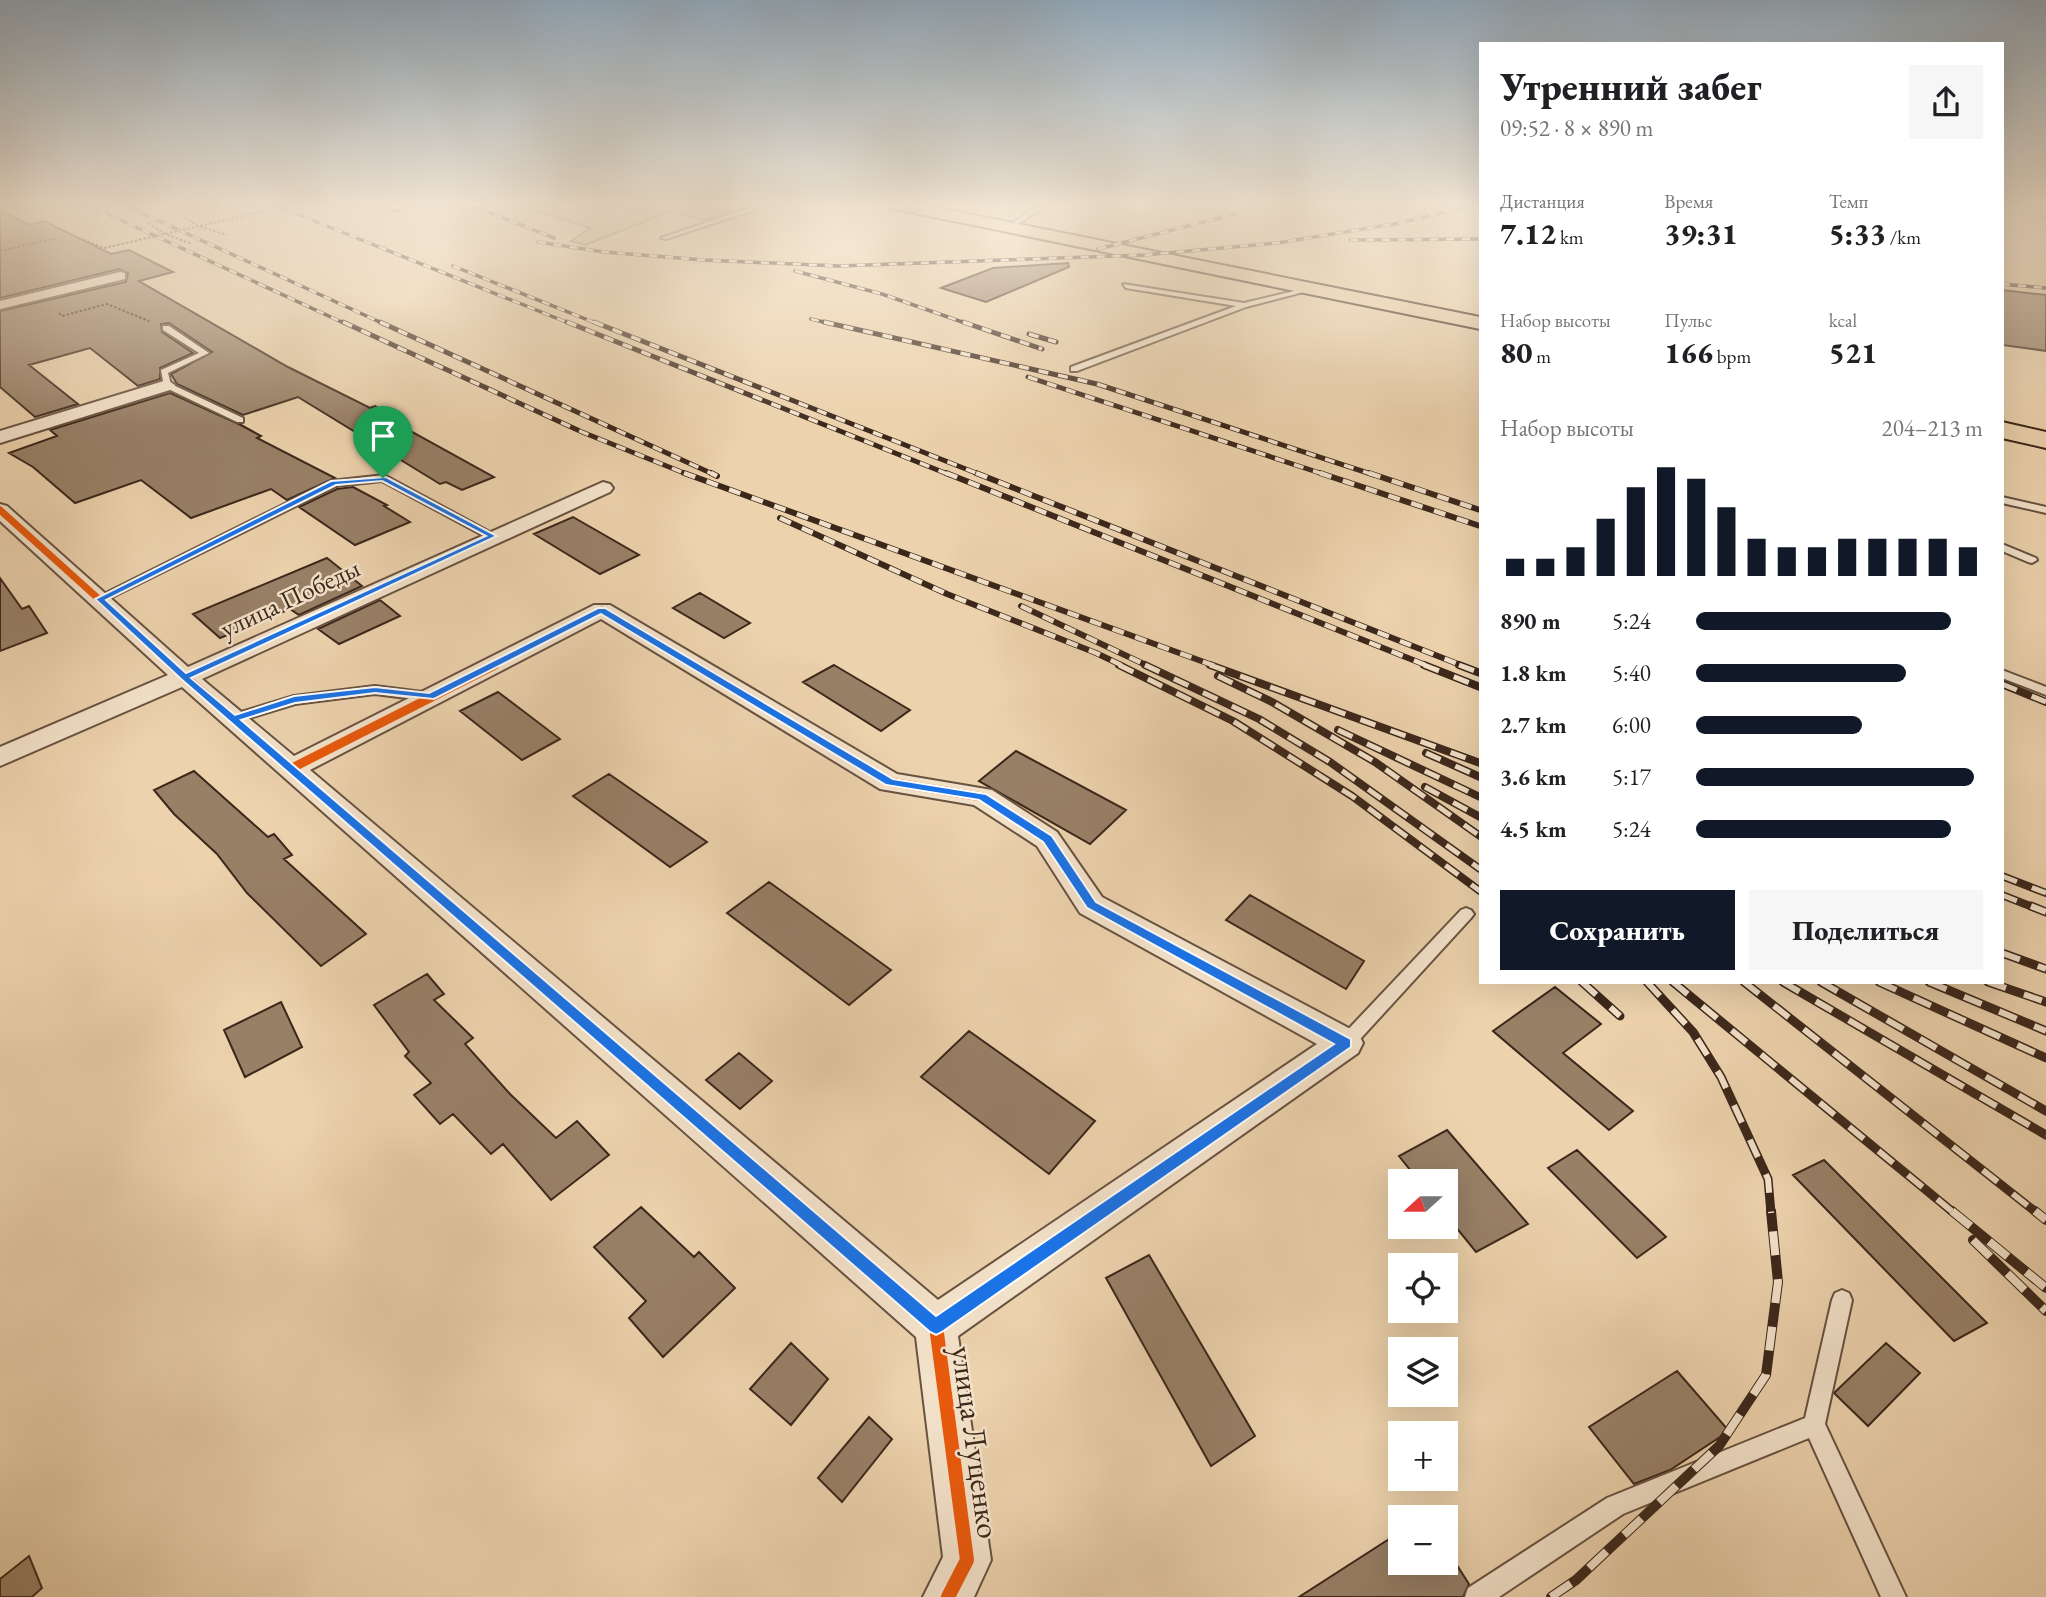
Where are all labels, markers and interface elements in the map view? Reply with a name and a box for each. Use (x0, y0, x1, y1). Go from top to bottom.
text: Утренний забег (1500, 62, 1762, 111)
button: share (1909, 65, 1983, 139)
text: 09:52 · 8 × 890 m (1500, 113, 1653, 143)
text: Дистанция (1500, 189, 1585, 214)
text: Время (1664, 189, 1713, 214)
text: Темп (1829, 189, 1868, 214)
text: 7.12 (1500, 214, 1556, 253)
text: 39:31 (1664, 214, 1738, 253)
text: 5:33 (1829, 214, 1886, 253)
text: km (1556, 225, 1584, 250)
text: /km (1886, 225, 1921, 250)
text: Набор высоты (1500, 308, 1611, 333)
text: Пульс (1664, 308, 1712, 333)
text: kcal (1829, 308, 1857, 333)
text: 80 (1500, 333, 1532, 372)
text: 166 (1664, 333, 1713, 372)
text: 521 (1829, 333, 1877, 372)
text: m (1532, 344, 1551, 369)
text: bpm (1713, 344, 1751, 369)
pin (353, 406, 413, 478)
text: Набор высоты (1500, 413, 1634, 443)
text: 204–213 m (1882, 413, 1983, 443)
icon: arrive (364, 417, 402, 455)
street label: улица Победы (215, 551, 365, 645)
text: 890 m (1500, 606, 1561, 636)
text: 5:24 (1612, 606, 1651, 636)
text: 1.8 km (1500, 658, 1567, 688)
text: 5:40 (1612, 658, 1651, 688)
text: 2.7 km (1500, 710, 1567, 740)
text: 6:00 (1612, 710, 1651, 740)
text: 3.6 km (1500, 762, 1567, 792)
text: 5:17 (1612, 762, 1651, 792)
text: 4.5 km (1500, 814, 1567, 844)
text: 5:24 (1612, 814, 1651, 844)
button: Сохранить (1500, 890, 1735, 970)
button: Поделиться (1749, 890, 1983, 970)
north arrow (1388, 1169, 1458, 1239)
map controls (1388, 1169, 1458, 1575)
button: locate (1388, 1253, 1458, 1323)
button: layers (1388, 1337, 1458, 1407)
street label: улица Луценко (942, 1343, 1010, 1541)
button: + (1388, 1421, 1458, 1491)
button: − (1388, 1505, 1458, 1575)

